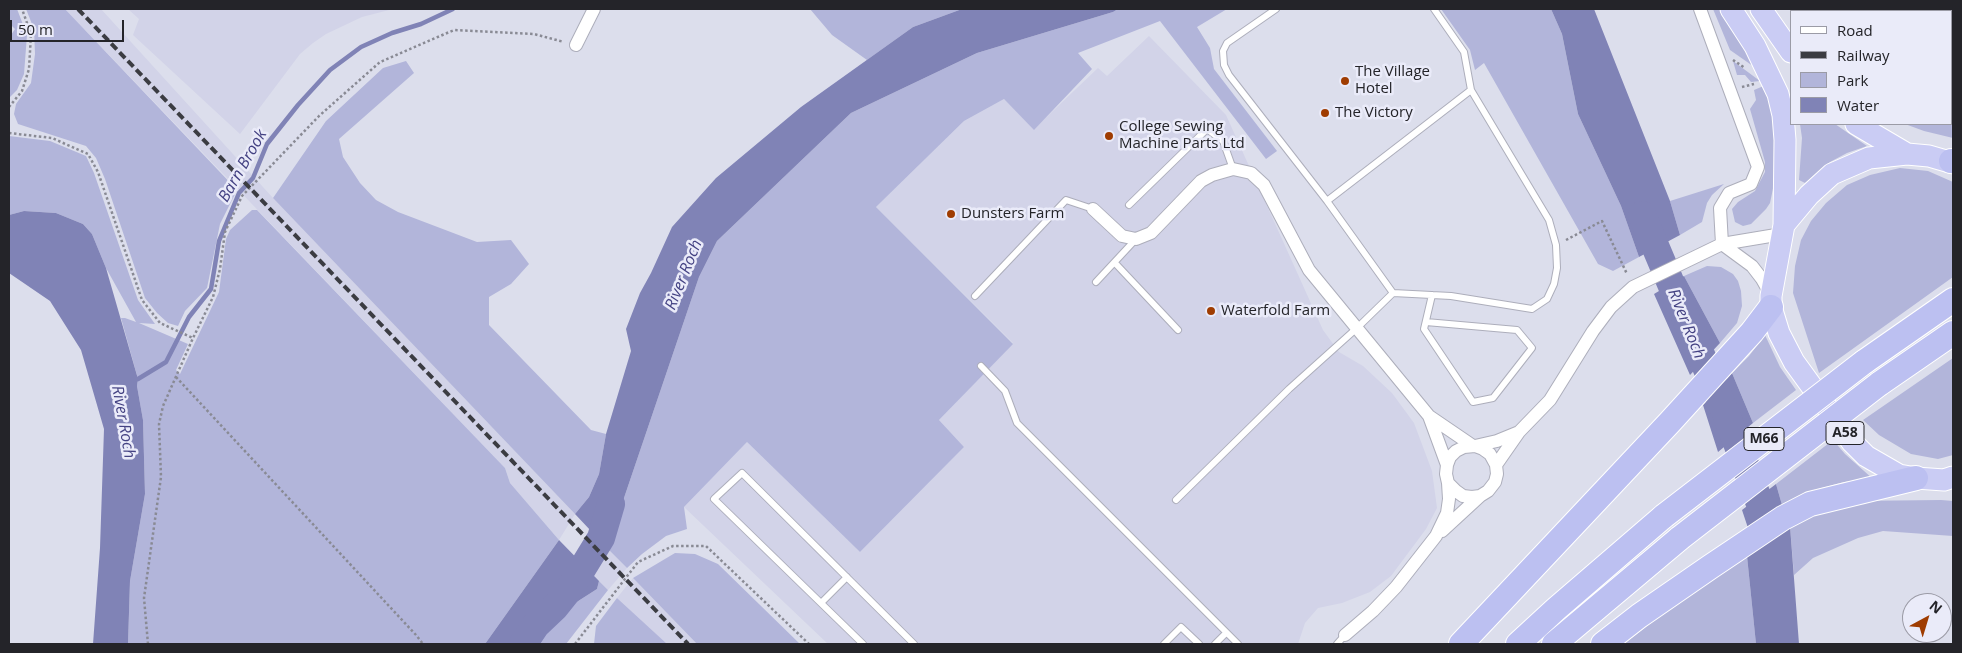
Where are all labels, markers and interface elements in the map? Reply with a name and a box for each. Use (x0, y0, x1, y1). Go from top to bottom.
scale bar (12, 10, 126, 42)
legend (1790, 10, 1952, 125)
text: 50 m (18, 19, 53, 39)
text: Road (1837, 20, 1873, 40)
text: Railway (1837, 45, 1890, 65)
place label: The Village Hotel (1355, 63, 1430, 98)
text: Park (1837, 70, 1868, 90)
marker: The Village Hotel (1339, 75, 1351, 87)
text: Water (1837, 95, 1879, 115)
place label: The Victory (1335, 104, 1413, 122)
marker: The Victory (1319, 107, 1331, 119)
place label: College Sewing Machine Parts Ltd (1119, 118, 1245, 153)
water label: Barn Brook (215, 127, 271, 205)
marker: College Sewing Machine Parts Ltd (1103, 130, 1115, 142)
place label: Dunsters Farm (961, 205, 1064, 223)
marker: Dunsters Farm (945, 208, 957, 220)
water label: River Roch (661, 237, 707, 313)
water label: River Roch (1663, 286, 1709, 362)
place label: Waterfold Farm (1221, 302, 1330, 320)
marker: Waterfold Farm (1205, 305, 1217, 317)
water label: River Roch (107, 384, 139, 460)
road number: A58 (1826, 422, 1864, 444)
road number: M66 (1744, 428, 1784, 450)
north arrow (1902, 593, 1952, 643)
text: N (1926, 596, 1947, 618)

